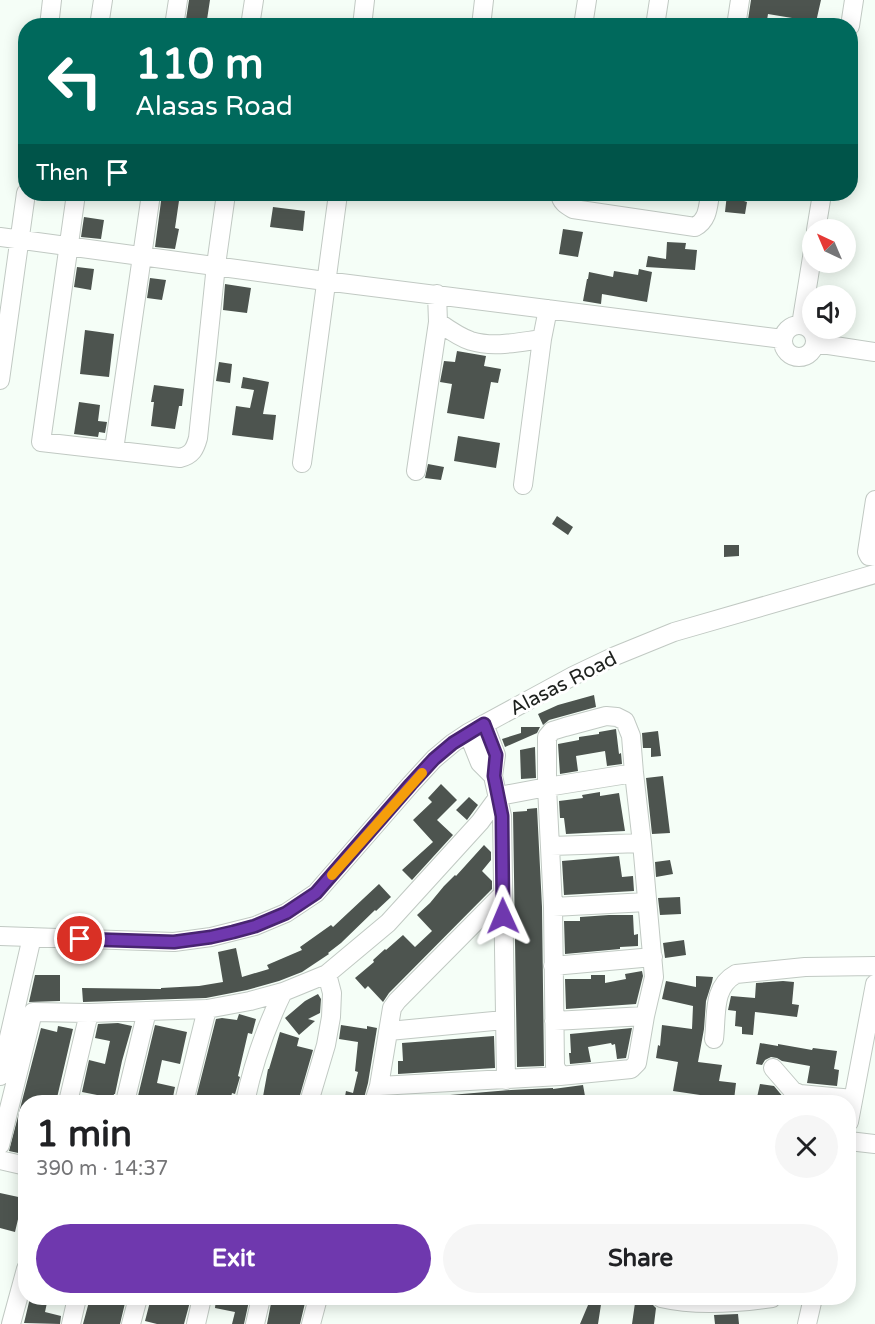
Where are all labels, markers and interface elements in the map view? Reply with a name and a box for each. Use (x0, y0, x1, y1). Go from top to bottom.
text: 110 m (135, 39, 264, 90)
icon: left (36, 42, 114, 120)
text: Alasas Road (135, 90, 293, 123)
icon: arrive (101, 156, 134, 189)
text: Then (36, 160, 89, 186)
north arrow (802, 219, 856, 273)
map controls (802, 219, 856, 339)
button: sound (802, 285, 856, 339)
street label: Alasas Road (506, 647, 621, 721)
position arrow (471, 884, 535, 948)
pin (54, 913, 105, 964)
icon: arrive (63, 922, 96, 955)
text: 1 min (36, 1113, 132, 1156)
button: close (775, 1115, 838, 1178)
text: 390 m · 14:37 (36, 1157, 168, 1181)
button: Exit (36, 1224, 431, 1293)
button: Share (443, 1224, 838, 1293)

